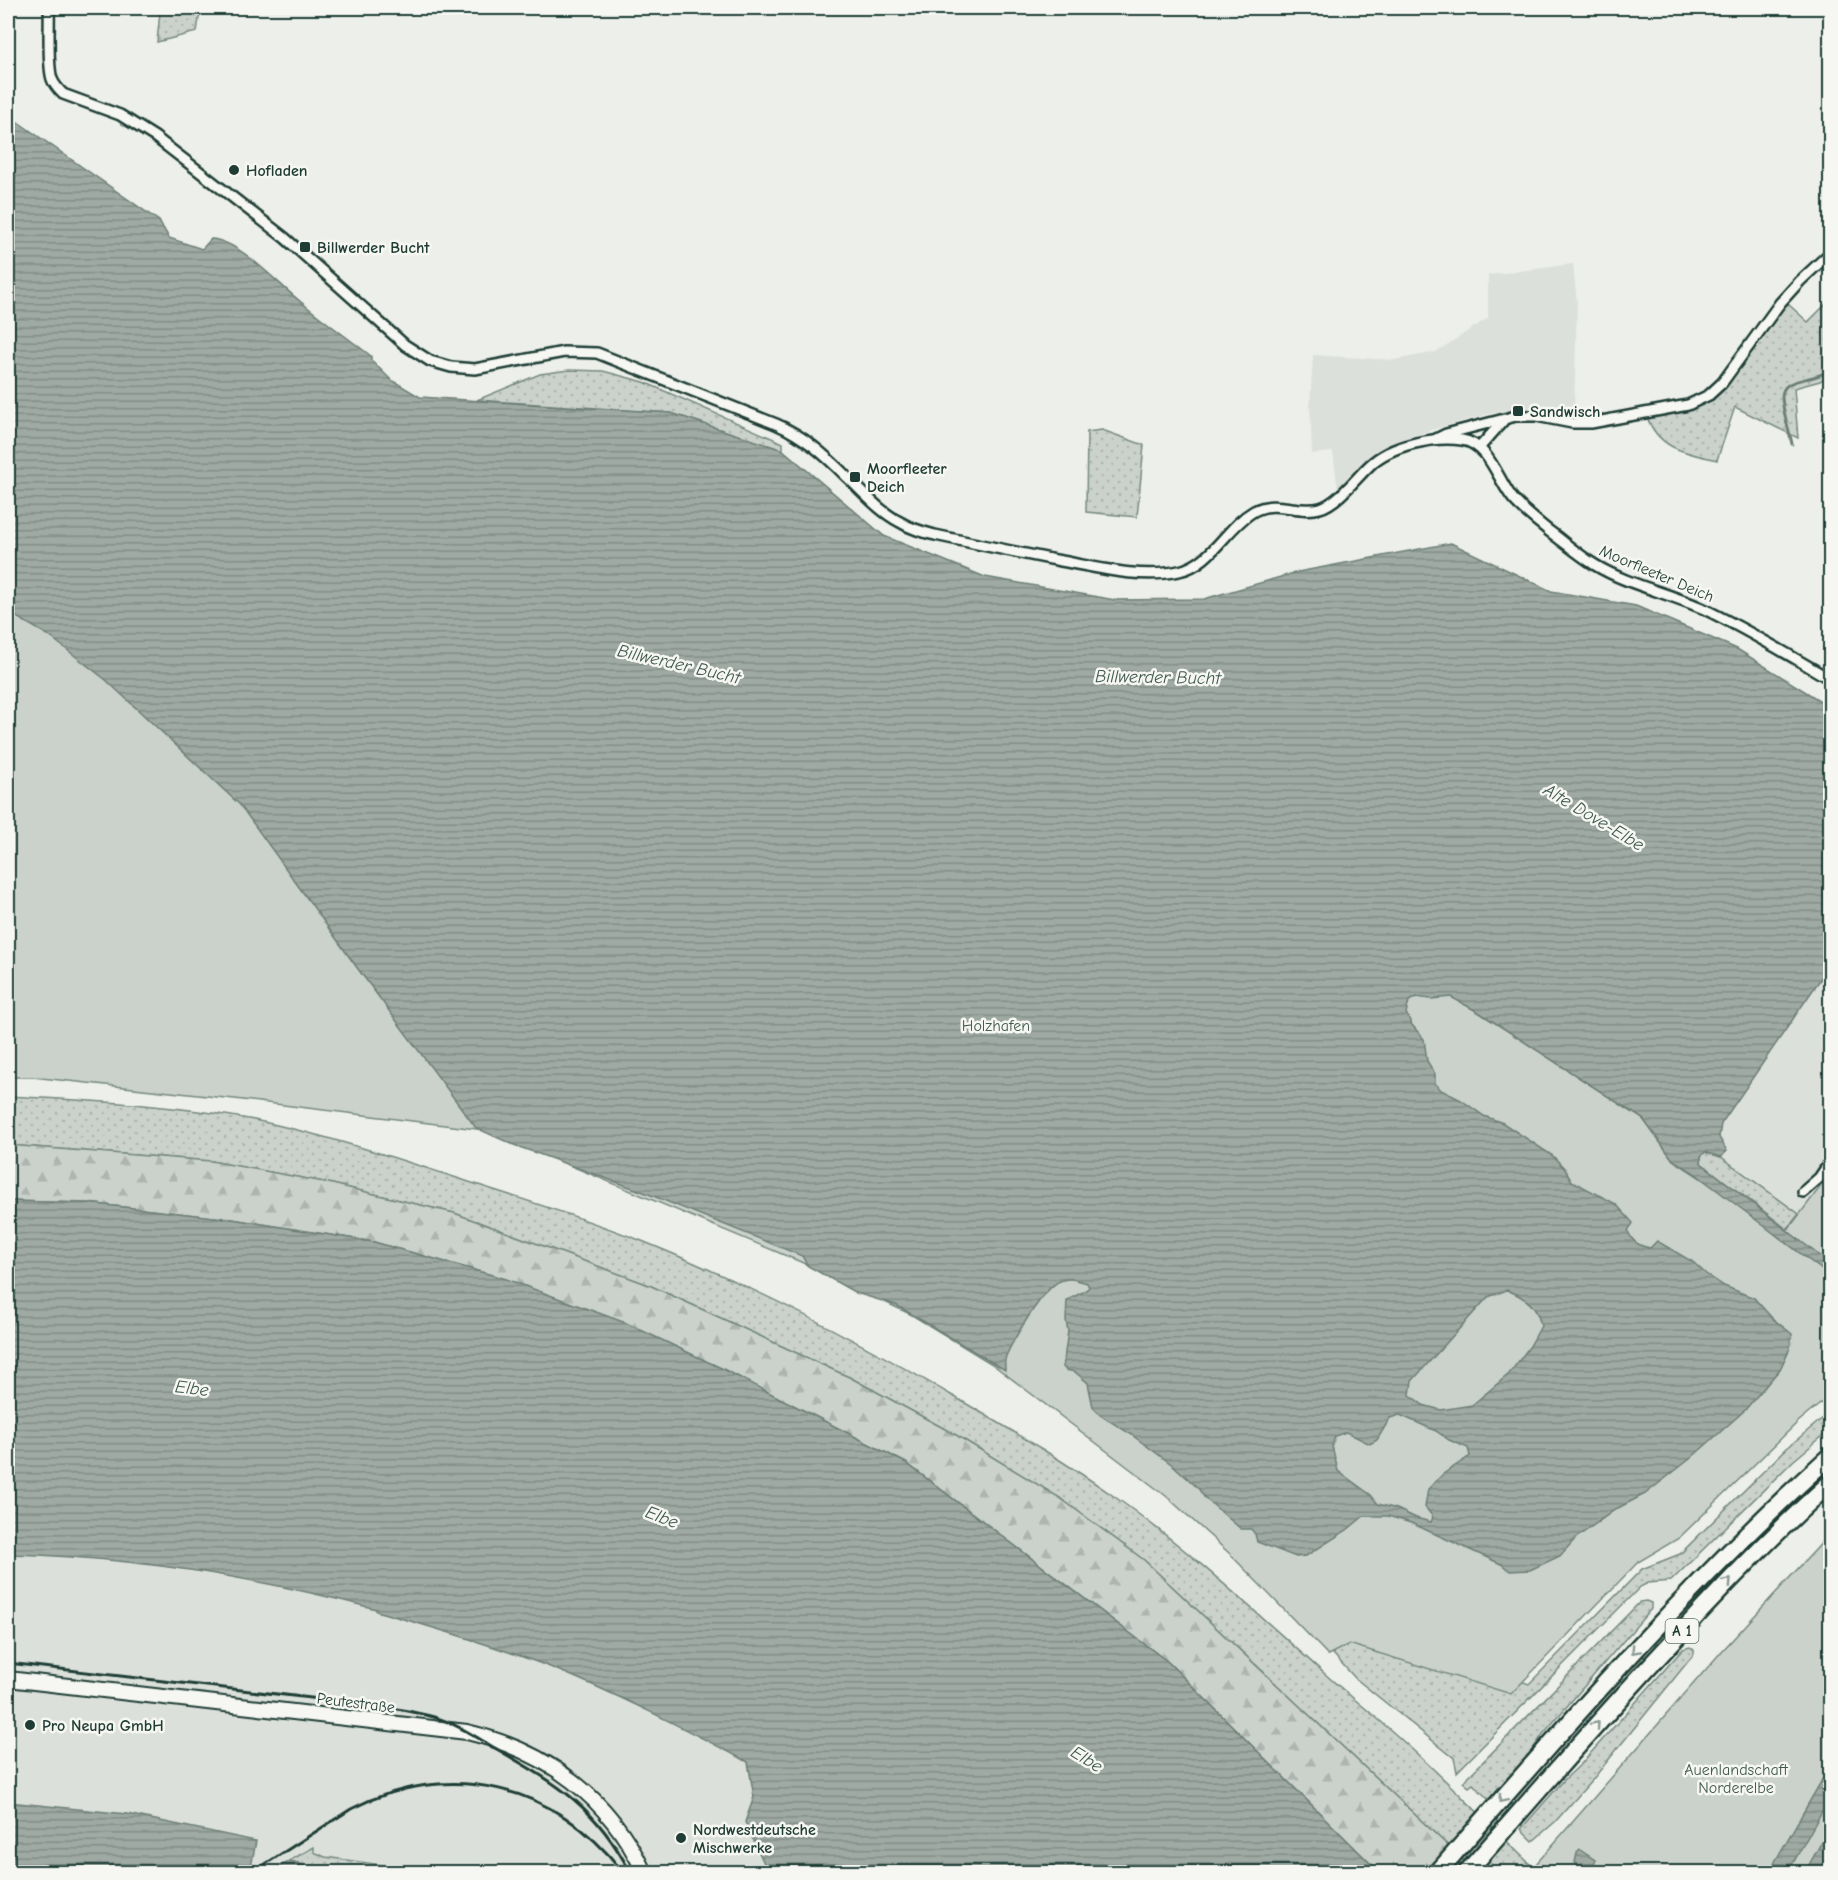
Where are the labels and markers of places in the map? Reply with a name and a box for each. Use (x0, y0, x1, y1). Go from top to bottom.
place label: Hofladen (246, 162, 308, 180)
marker: Hofladen (227, 163, 241, 177)
place label: Billwerder Bucht (317, 239, 430, 257)
marker: Billwerder Bucht (298, 240, 312, 254)
place label: Sandwisch (1530, 403, 1600, 421)
marker: Sandwisch (1511, 404, 1525, 418)
place label: Moorfleeter Deich (867, 460, 947, 496)
marker: Moorfleeter Deich (848, 470, 862, 484)
place label: Pro Neupa GmbH (42, 1717, 164, 1735)
marker: Pro Neupa GmbH (23, 1718, 37, 1732)
place label: Nordwestdeutsche Mischwerke (693, 1821, 816, 1857)
marker: Nordwestdeutsche Mischwerke (674, 1831, 688, 1845)

